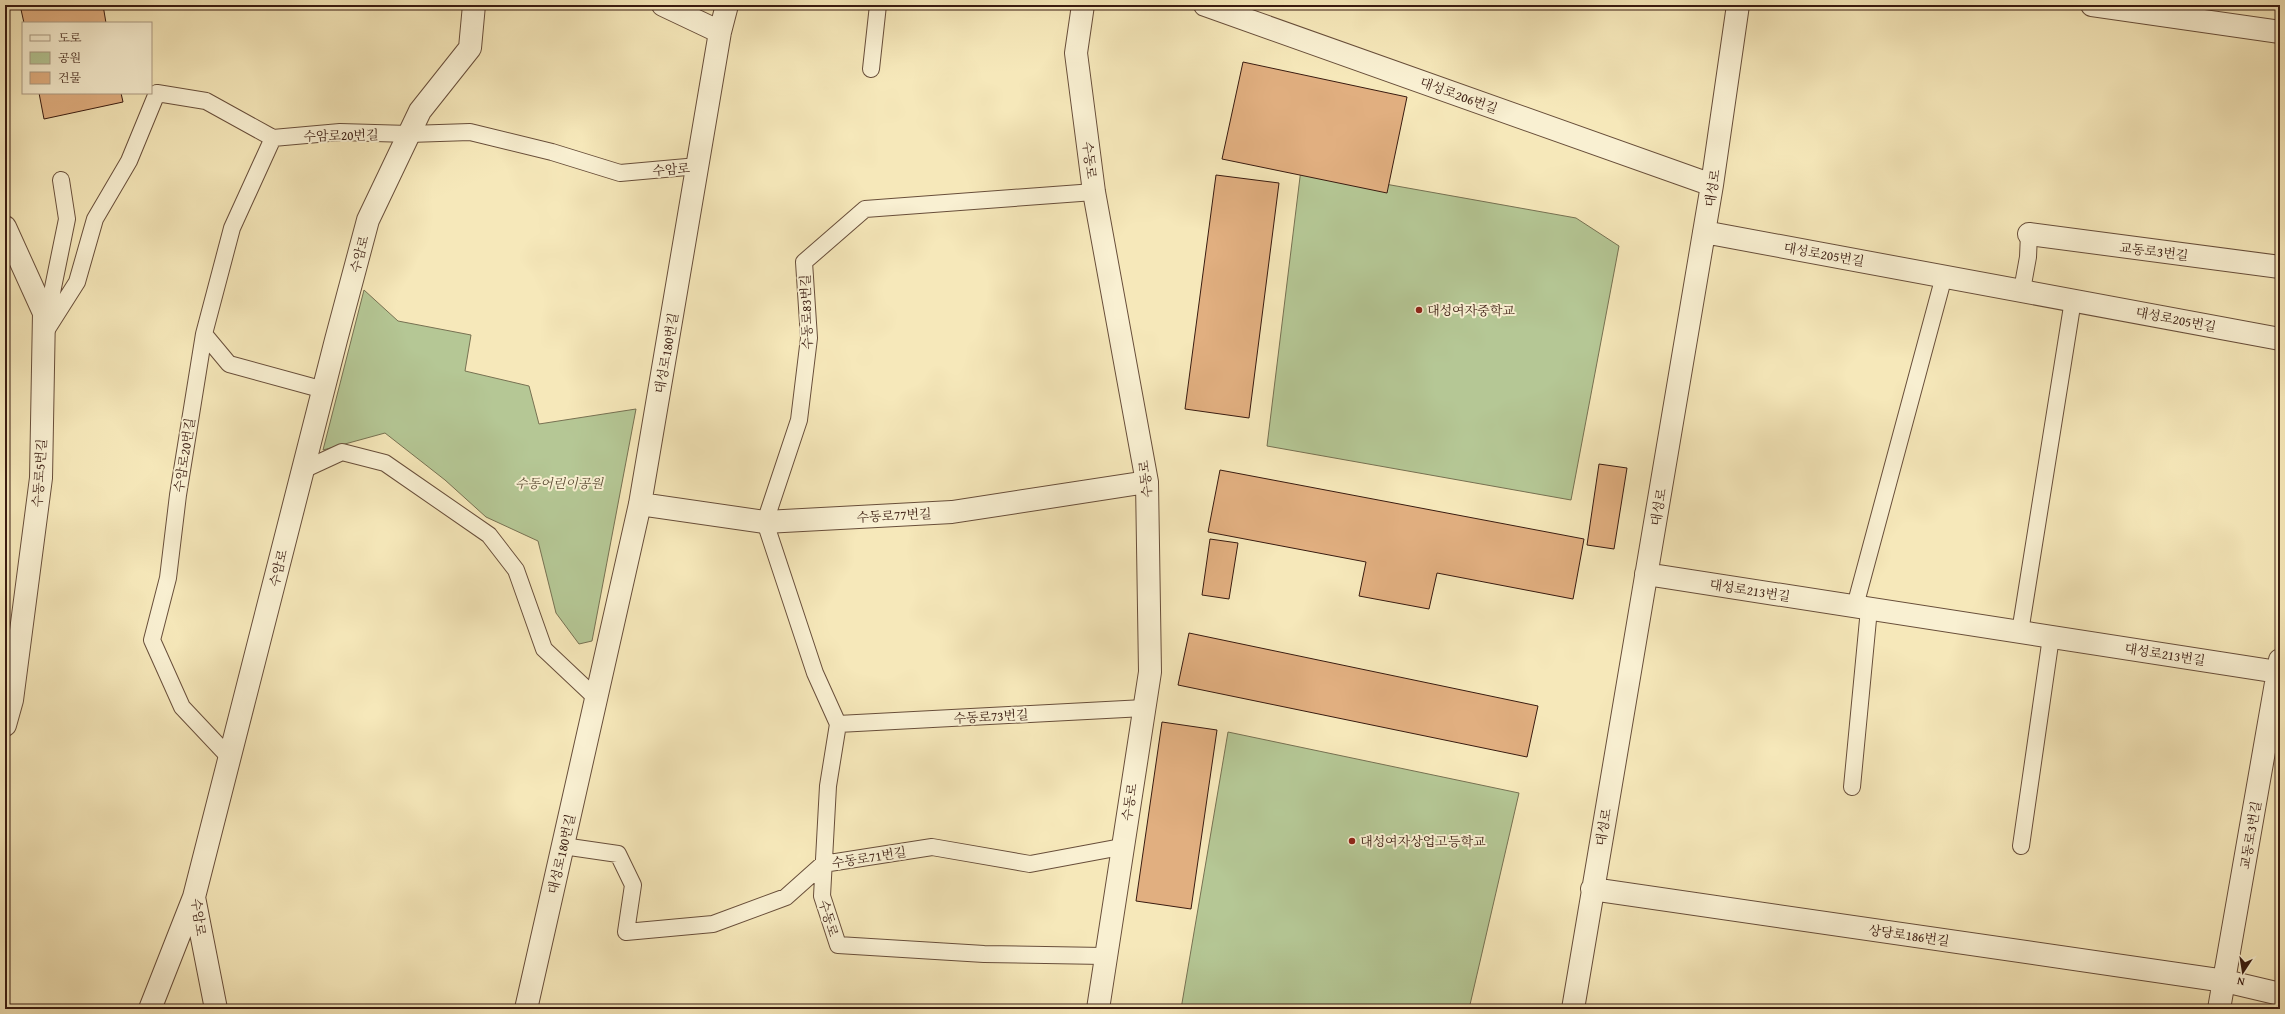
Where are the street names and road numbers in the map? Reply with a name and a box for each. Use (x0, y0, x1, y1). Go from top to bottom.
street label: 대성로206번길 (1417, 73, 1500, 118)
street label: 수암로20번길 (303, 125, 379, 146)
street label: 수동로 (1078, 140, 1101, 180)
street label: 수암로 (651, 158, 691, 181)
street label: 대성로 (1700, 168, 1725, 208)
street label: 수암로 (345, 233, 374, 275)
street label: 대성로205번길 (1782, 238, 1866, 271)
street label: 교동로3번길 (2119, 238, 2189, 265)
street label: 수동로83번길 (796, 274, 817, 350)
street label: 대성로205번길 (2134, 302, 2218, 337)
street label: 대성로180번길 (650, 311, 683, 395)
street label: 수암로20번길 (169, 416, 200, 494)
street label: 수동로5번길 (28, 438, 51, 508)
street label: 수동로 (1134, 459, 1157, 499)
street label: 대성로 (1646, 486, 1671, 527)
street label: 수동로77번길 (856, 504, 932, 527)
street label: 수암로 (265, 547, 292, 589)
street label: 대성로213번길 (1708, 575, 1792, 606)
street label: 대성로213번길 (2123, 639, 2207, 670)
street label: 수동로73번길 (953, 705, 1029, 728)
street label: 수동로 (1117, 782, 1142, 822)
street label: 교동로3번길 (2235, 799, 2266, 871)
street label: 대성로 (1591, 806, 1616, 847)
street label: 대성로180번길 (543, 812, 580, 896)
street label: 수동로71번길 (830, 842, 908, 873)
street label: 수암로 (186, 897, 211, 937)
street label: 수동로 (814, 897, 843, 939)
street label: 상당로186번길 (1867, 920, 1951, 951)

